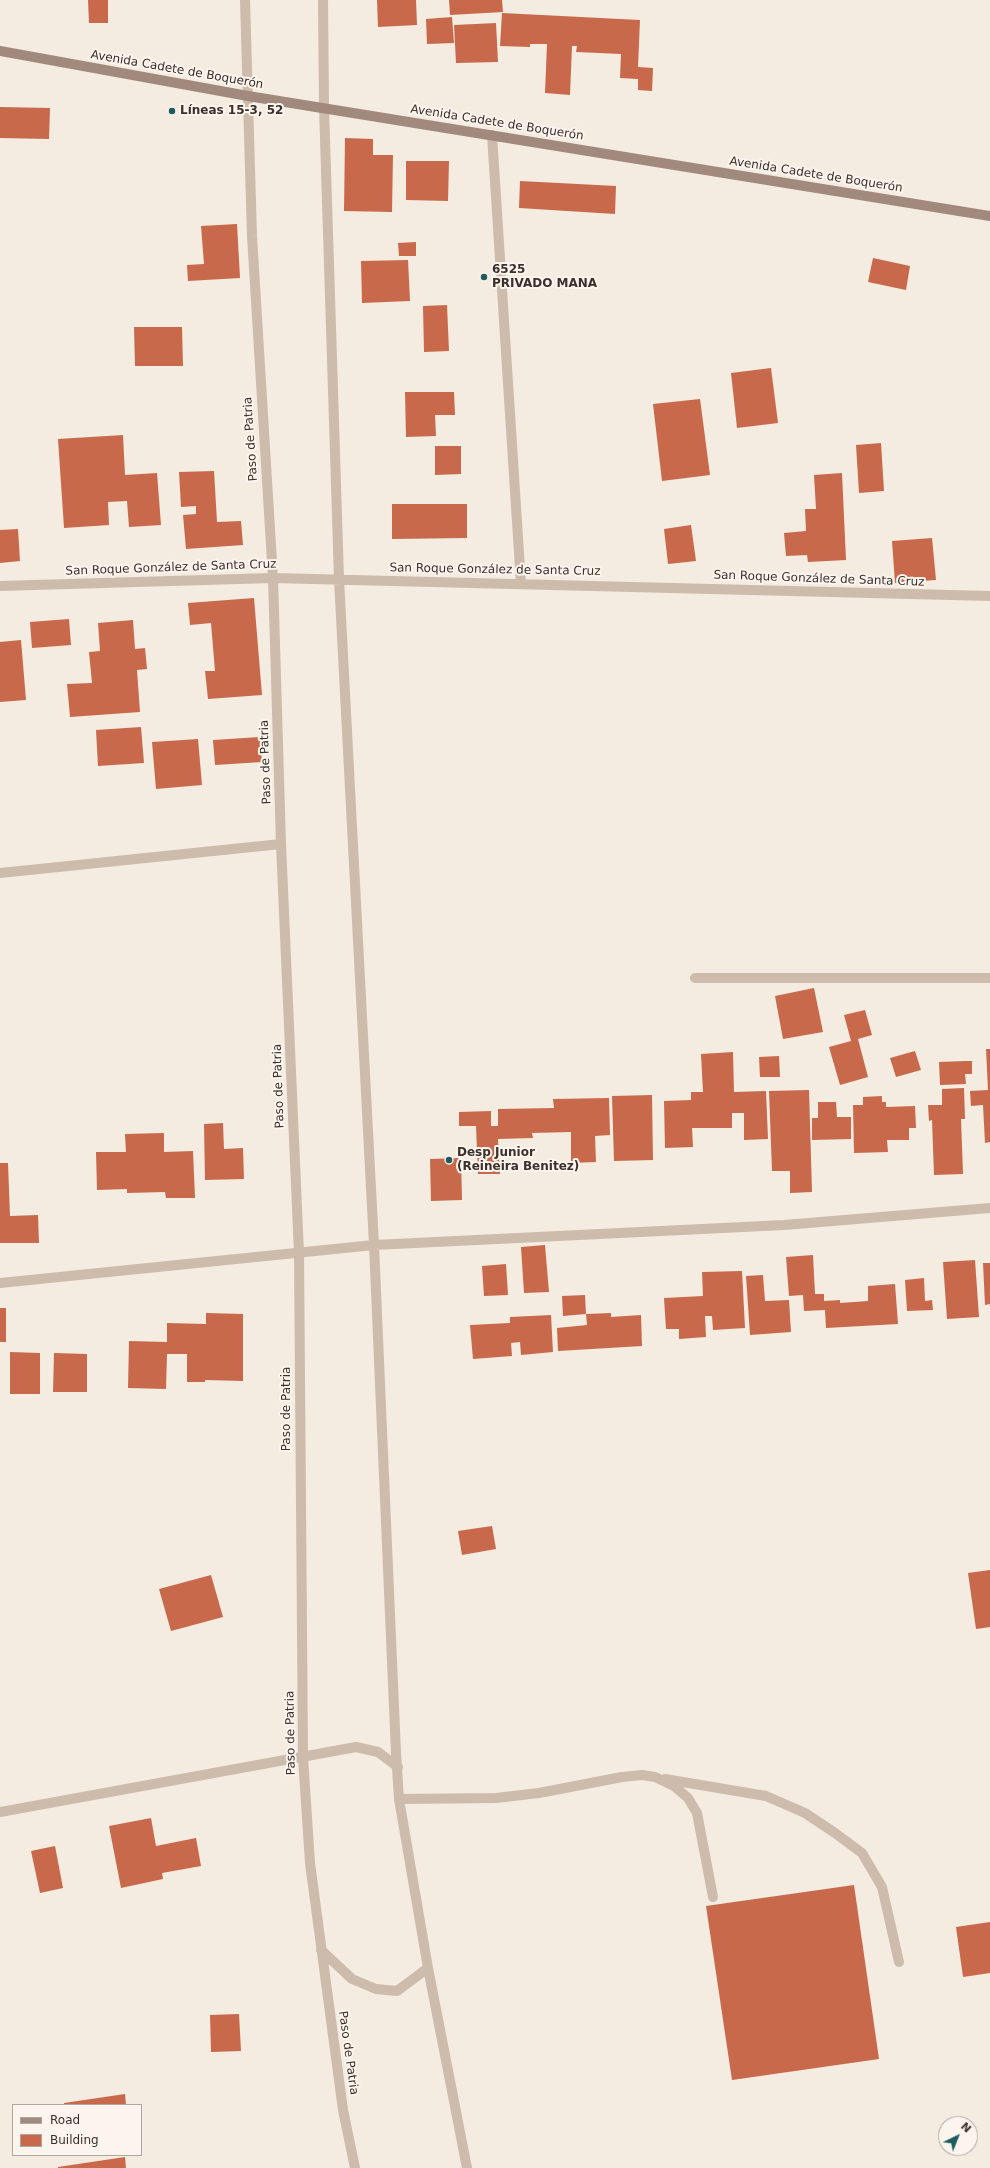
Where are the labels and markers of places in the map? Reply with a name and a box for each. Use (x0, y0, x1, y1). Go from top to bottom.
place label: Líneas 15-3, 52 (180, 104, 283, 118)
marker: Líneas 15-3, 52 (167, 106, 177, 116)
place label: 6525 PRIVADO MANA (492, 263, 597, 291)
marker: 6525 PRIVADO MANA (479, 272, 489, 282)
place label: Desp Junior (Reineira Benitez) (457, 1146, 579, 1174)
marker: Desp Junior (Reineira Benitez) (444, 1155, 454, 1165)

